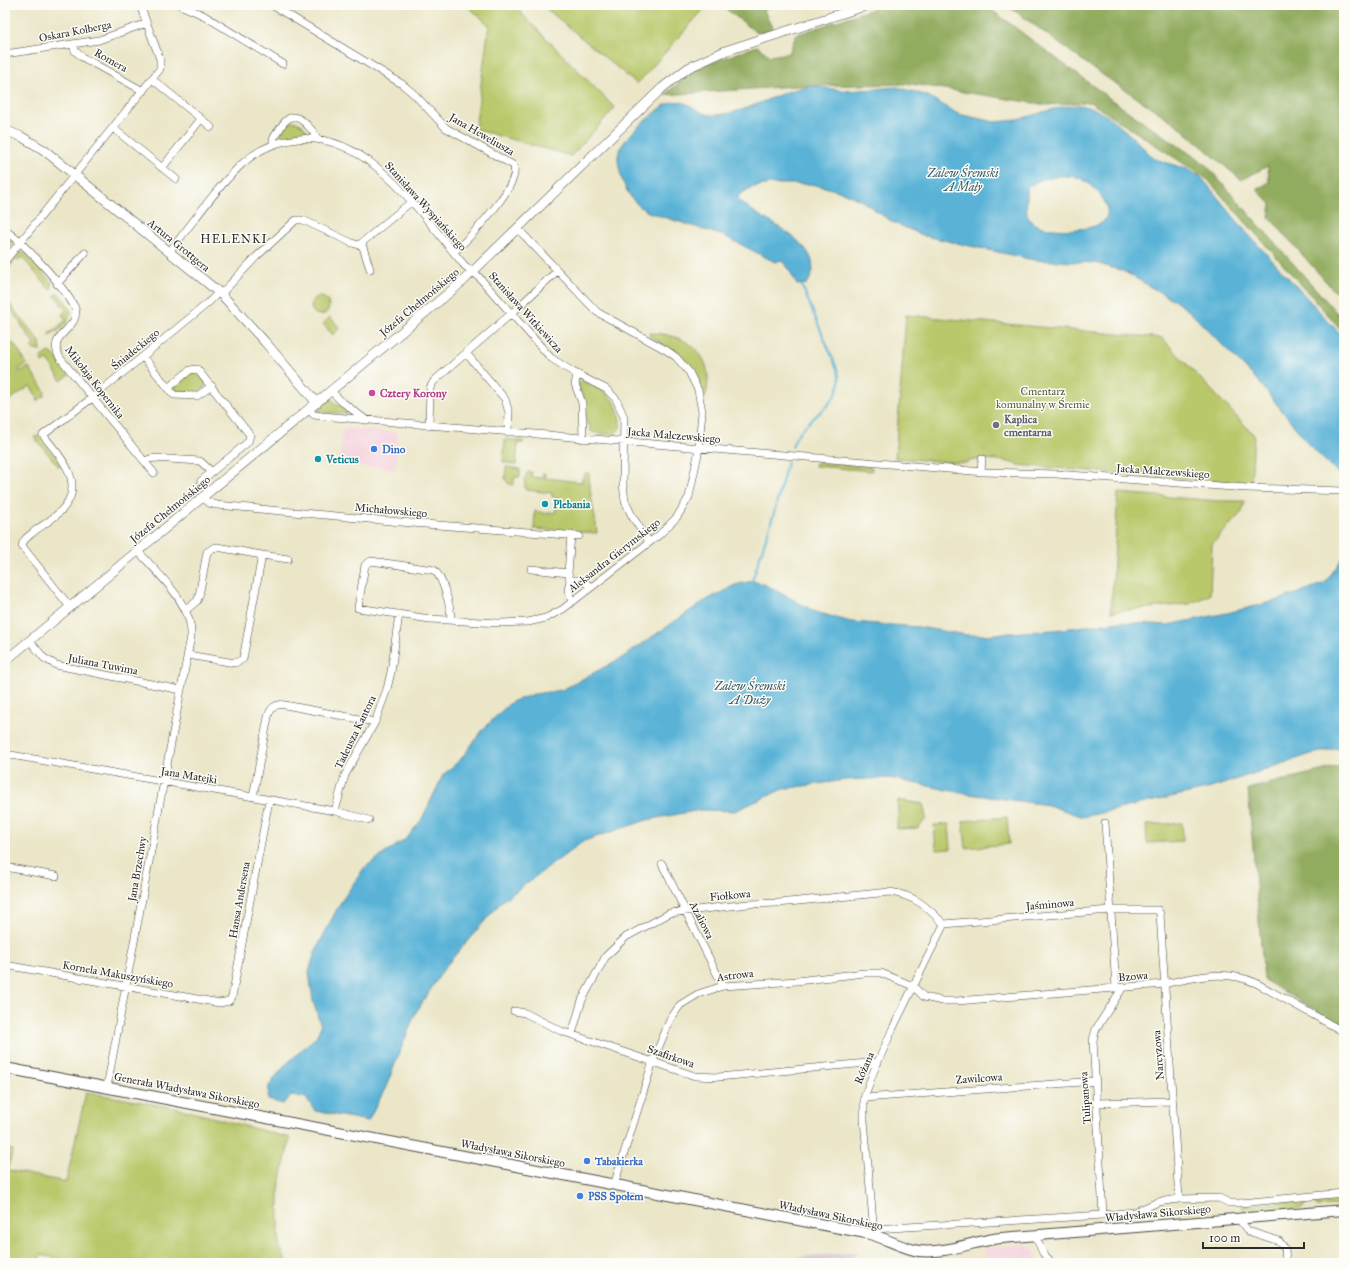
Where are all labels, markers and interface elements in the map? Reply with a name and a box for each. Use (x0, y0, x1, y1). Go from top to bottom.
street label: Oskara Kolberga (38, 18, 113, 45)
street label: Romera (92, 46, 130, 75)
street label: Jana Heweliusza (446, 110, 517, 159)
street label: Stanisława Wyspiańskiego (382, 159, 469, 254)
water label: Zalew Śremski A Mały (926, 164, 999, 194)
street label: Artura Grottgera (144, 216, 213, 275)
district label: HELENKI (200, 232, 268, 246)
street label: Józefa Chełmońskiego (376, 265, 463, 341)
street label: Stanisława Witkiewicza (486, 269, 566, 356)
street label: Śniadeckiego (108, 325, 162, 373)
street label: Mikołaja Kopernika (62, 343, 127, 421)
park label: Cmentarz komunalny w Śremie (996, 385, 1090, 411)
place label: Cztery Korony (380, 387, 447, 401)
marker: Cztery Korony (367, 388, 377, 398)
place label: Kaplica cmentarna (1004, 413, 1052, 439)
marker: Kaplica cmentarna (991, 420, 1001, 430)
street label: Jacka Malczewskiego (626, 425, 721, 447)
place label: Dino (382, 443, 406, 456)
marker: Dino (369, 444, 379, 454)
place label: Veticus (325, 453, 359, 466)
marker: Veticus (313, 454, 323, 464)
street label: Jacka Malczewskiego (1115, 462, 1210, 482)
street label: Józefa Chełmońskiego (127, 473, 214, 547)
place label: Plebania (553, 498, 591, 511)
marker: Plebania (540, 499, 550, 509)
street label: Michałowskiego (354, 501, 428, 520)
street label: Aleksandra Gierymskiego (565, 515, 663, 596)
street label: Juliana Tuwima (66, 651, 139, 679)
water label: Zalew Śremski A Duży (713, 677, 786, 707)
street label: Tadeusza Kantora (332, 693, 379, 771)
street label: Jana Matejki (159, 764, 218, 787)
street label: Jana Brzechwy (125, 835, 151, 904)
street label: Hansa Andersena (226, 860, 253, 940)
street label: Fiołkowa (709, 887, 751, 904)
street label: Jaśminowa (1024, 896, 1075, 914)
street label: Azaliowa (686, 898, 717, 942)
street label: Kornela Makuszyńskiego (61, 958, 175, 991)
street label: Astrowa (715, 967, 754, 984)
street label: Bzowa (1118, 969, 1149, 984)
street label: Narcyzowa (1150, 1029, 1167, 1080)
street label: Szafirkowa (646, 1042, 696, 1071)
street label: Różana (852, 1050, 877, 1086)
street label: Generała Władysława Sikorskiego (113, 1070, 261, 1111)
street label: Zawilcowa (955, 1070, 1003, 1087)
street label: Tulipanowa (1077, 1071, 1094, 1125)
street label: Władysława Sikorskiego (460, 1137, 567, 1170)
place label: Tabakierka (594, 1155, 643, 1168)
marker: Tabakierka (582, 1156, 592, 1166)
place label: PSS Społem (588, 1190, 644, 1204)
marker: PSS Społem (575, 1191, 585, 1201)
street label: Władysława Sikorskiego (778, 1198, 884, 1233)
street label: Władysława Sikorskiego (1105, 1202, 1212, 1225)
scale bar (1203, 1224, 1304, 1250)
text: 100 m (1209, 1231, 1240, 1245)

